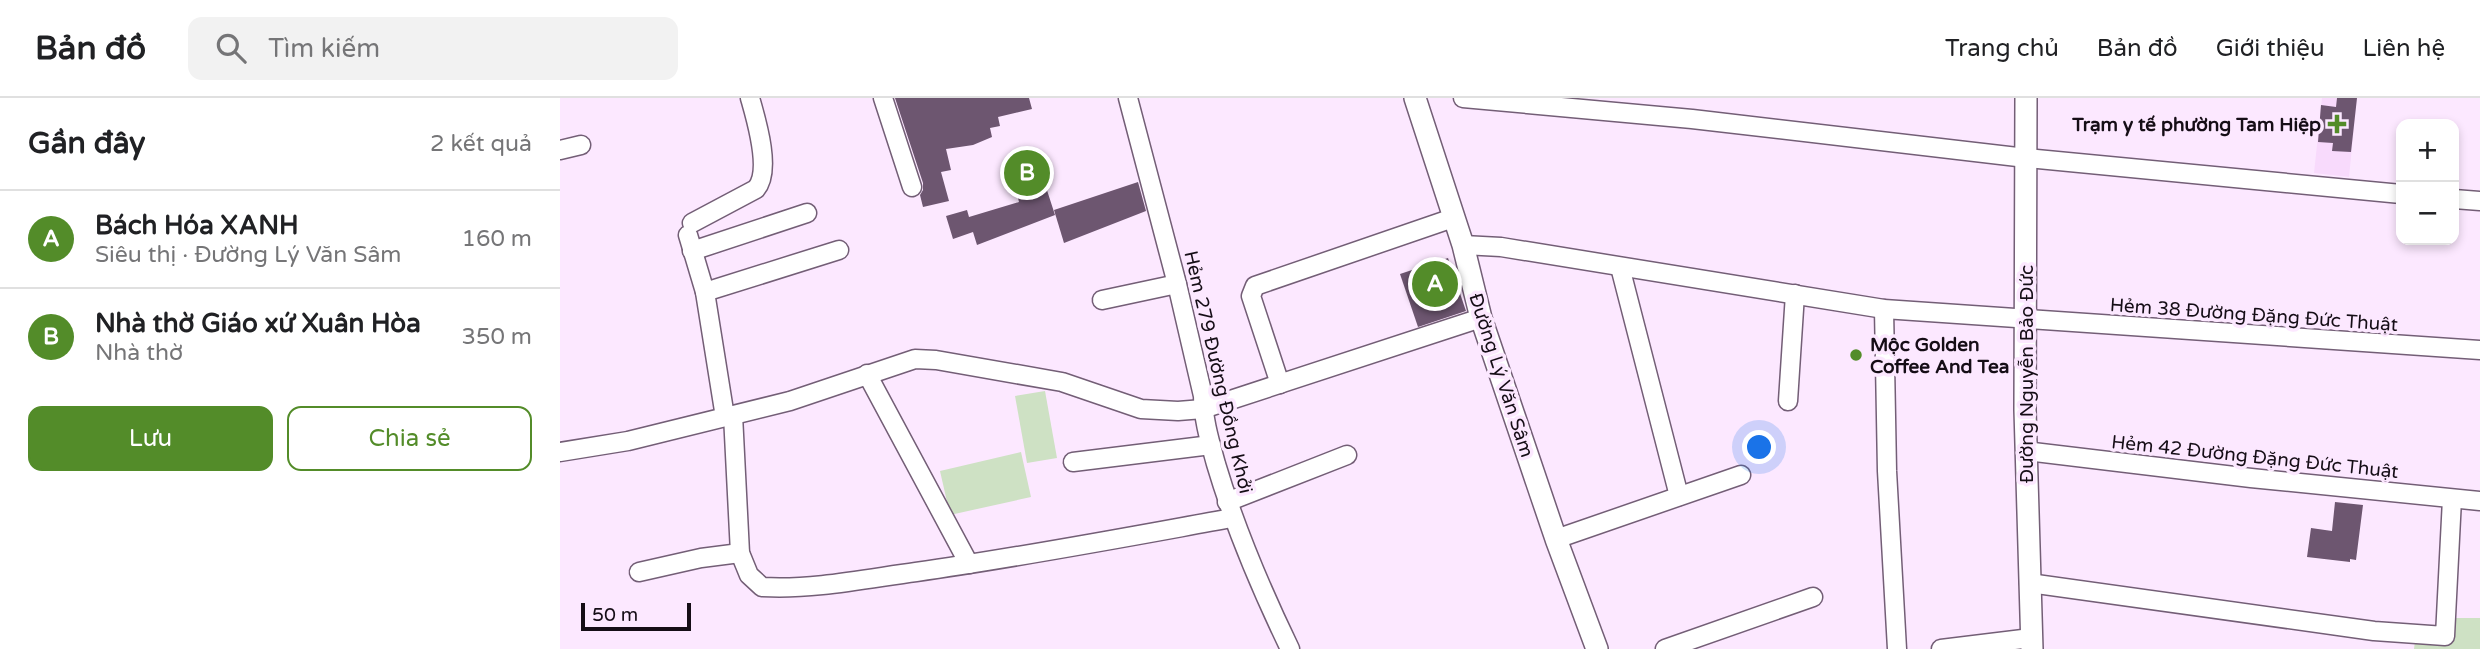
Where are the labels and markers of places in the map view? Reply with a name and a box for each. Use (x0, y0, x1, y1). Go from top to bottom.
place label: Trạm y tế phường Tam Hiệp (2071, 114, 2321, 137)
marker: Trạm y tế phường Tam Hiệp (2327, 114, 2347, 134)
pin: B (1004, 147, 1050, 199)
pin: A (1412, 258, 1458, 310)
place label: Mộc Golden Coffee And Tea (1870, 334, 2009, 378)
marker: Mộc Golden Coffee And Tea (1848, 347, 1864, 363)

